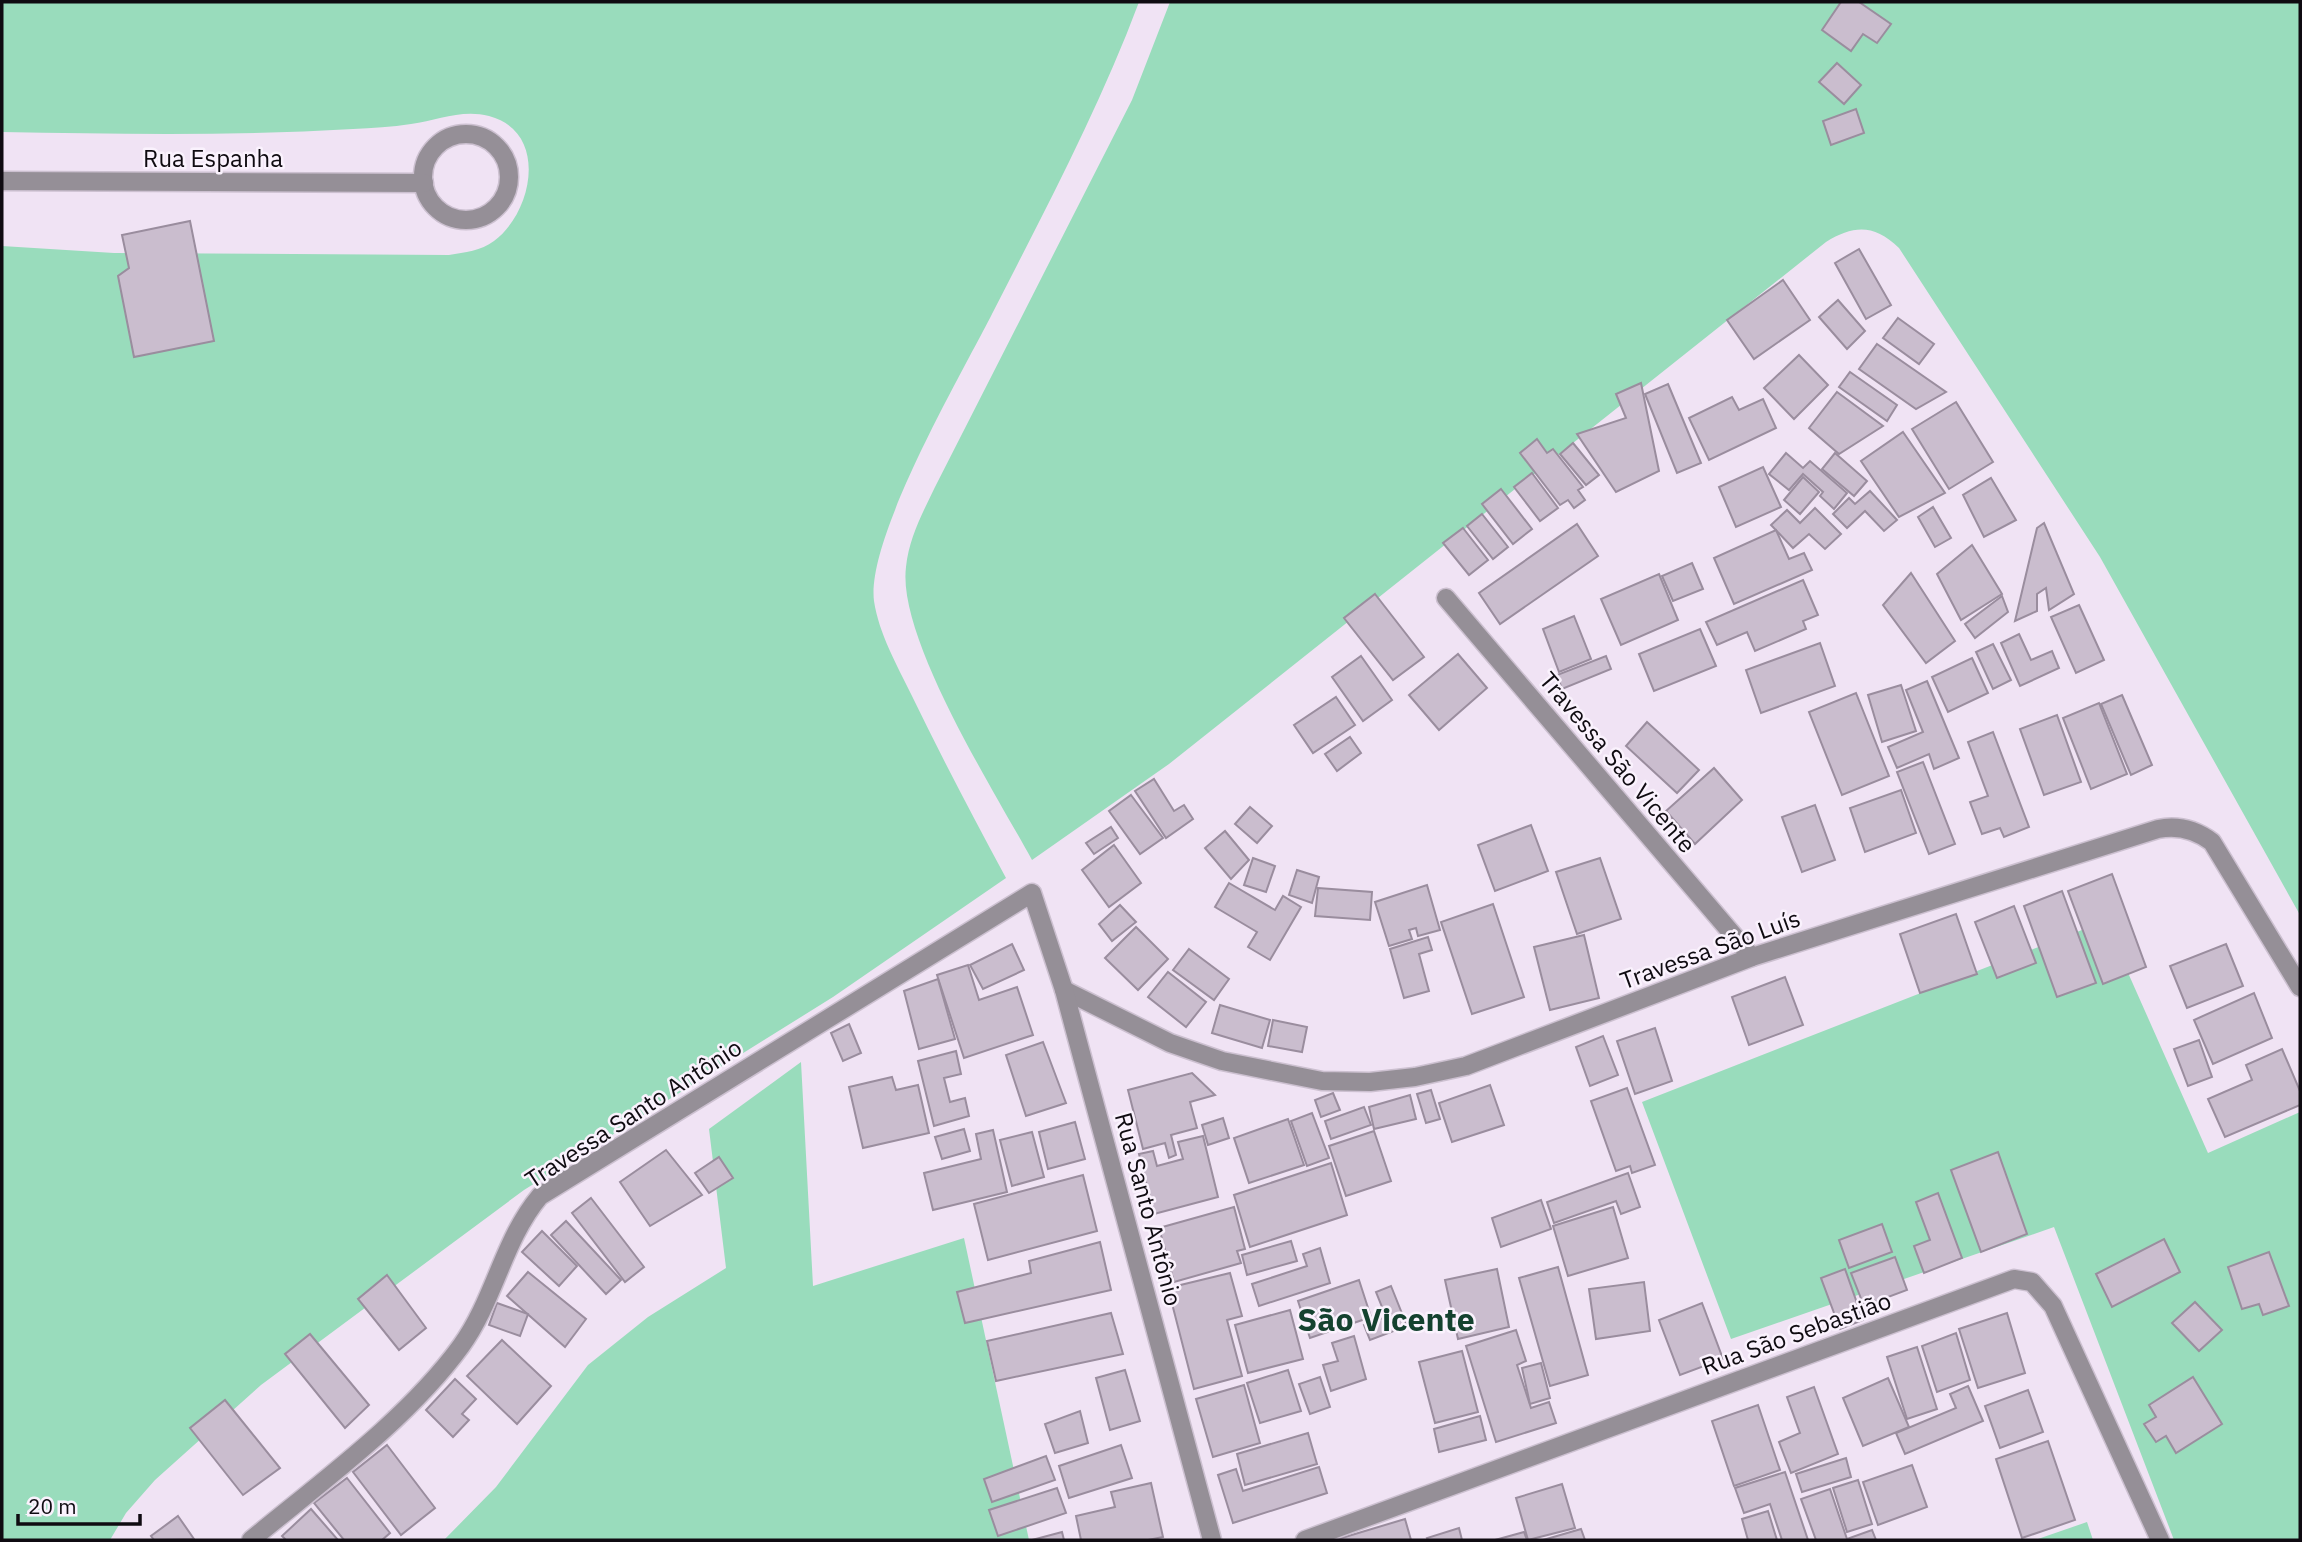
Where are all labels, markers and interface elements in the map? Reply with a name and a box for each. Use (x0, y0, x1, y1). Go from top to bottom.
street label: Rua Espanha (143, 142, 283, 174)
street label: Travessa São Vicente (1533, 665, 1703, 859)
street label: Travessa São Luís (1616, 902, 1804, 996)
street label: Travessa Santo Antônio (519, 1031, 747, 1195)
street label: Rua Santo Antônio (1108, 1109, 1190, 1309)
street label: Rua São Sebastião (1697, 1284, 1895, 1382)
district label: São Vicente (1297, 1298, 1475, 1340)
scale bar (18, 1482, 140, 1526)
text: 20 m (28, 1492, 77, 1520)

